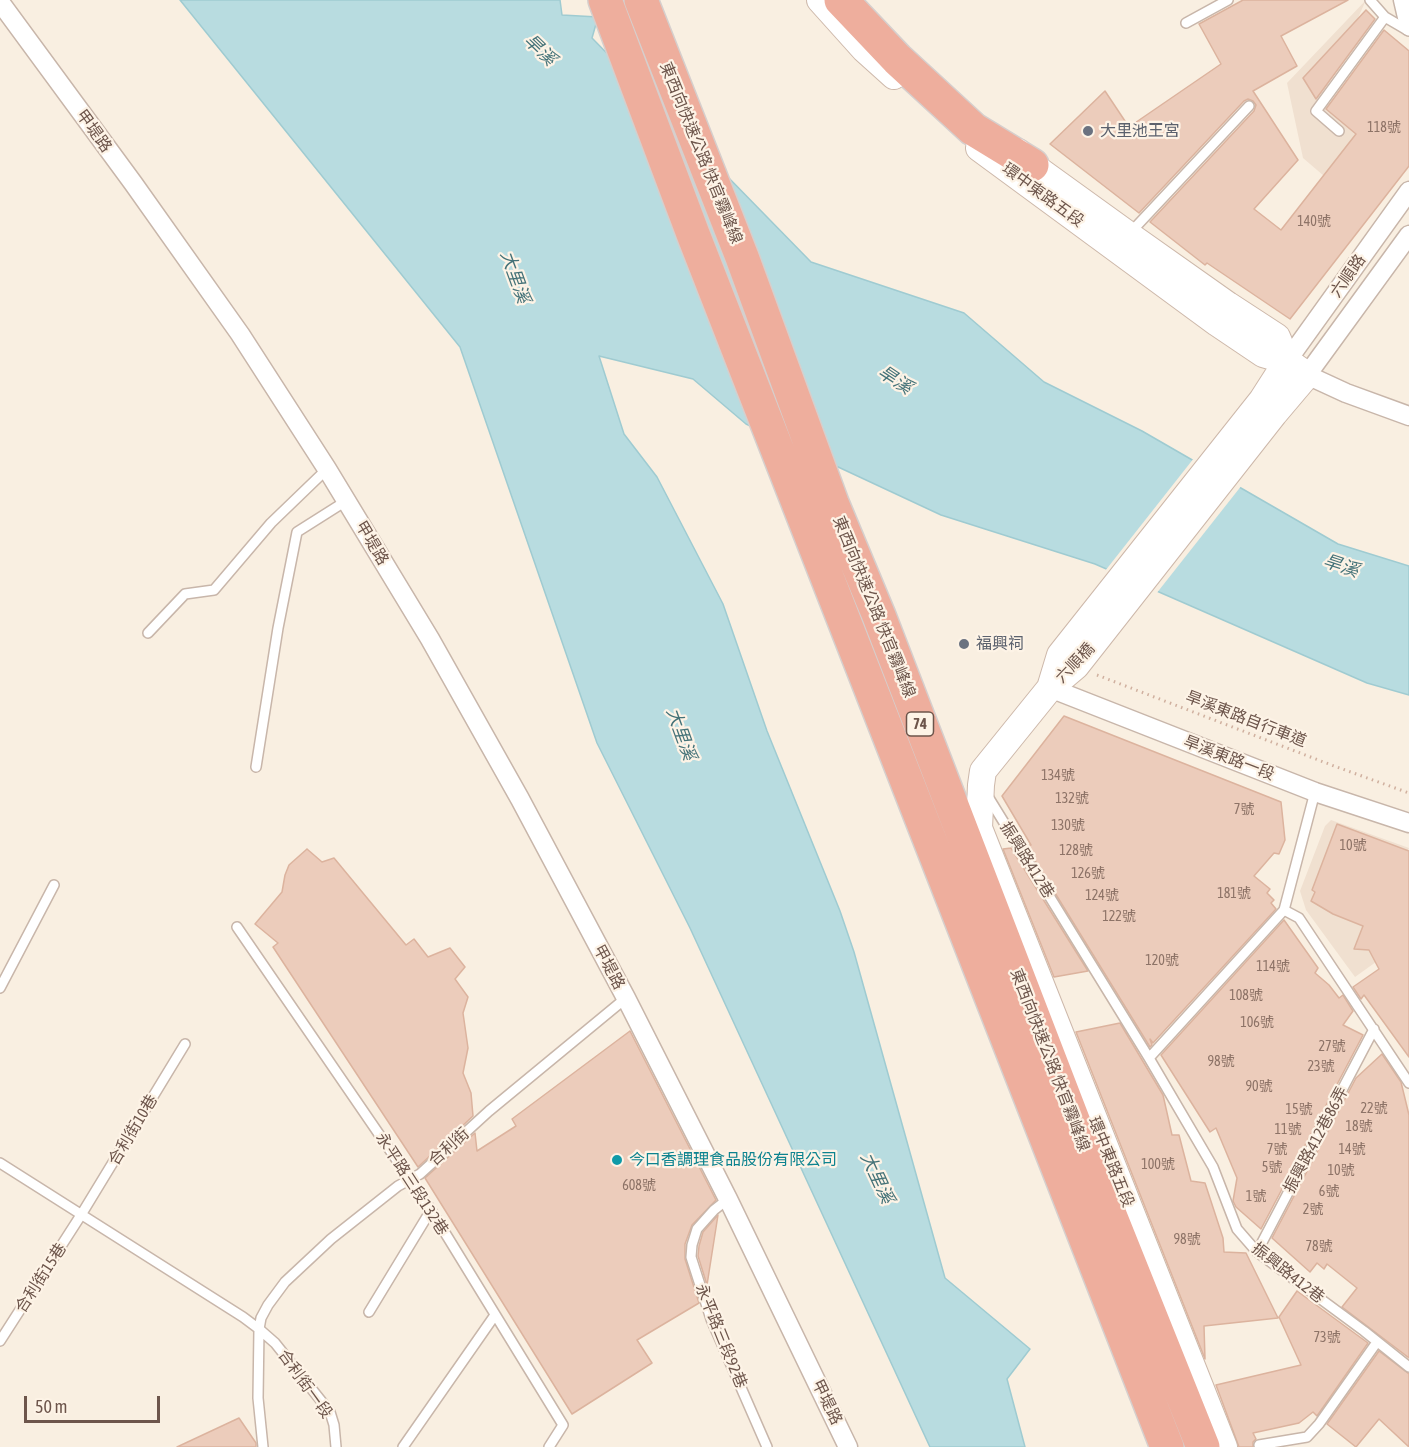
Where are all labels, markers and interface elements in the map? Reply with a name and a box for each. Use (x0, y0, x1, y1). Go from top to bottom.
water label: 旱溪 (520, 30, 560, 70)
street label: 東西向快速公路 快官霧峰線 (656, 59, 746, 247)
street label: 甲堤路 (72, 106, 116, 156)
house number: 118號 (1367, 120, 1401, 136)
place label: 大里池王宮 (1100, 121, 1180, 141)
marker: 大里池王宮 (1081, 124, 1095, 138)
street label: 環中東路五段 (999, 159, 1087, 231)
house number: 140號 (1297, 214, 1331, 230)
water label: 大里溪 (496, 248, 534, 306)
street label: 六順路 (1326, 251, 1370, 301)
water label: 旱溪 (874, 361, 916, 399)
street label: 東西向快速公路 快官霧峰線 (829, 513, 919, 701)
street label: 甲堤路 (351, 517, 393, 569)
water label: 旱溪 (1321, 550, 1361, 582)
place label: 福興祠 (976, 634, 1024, 654)
marker: 福興祠 (957, 637, 971, 651)
street label: 六順橋 (1051, 639, 1099, 687)
street label: 旱溪東路自行車道 (1183, 687, 1309, 751)
water label: 大里溪 (662, 705, 700, 763)
road number: 74 (906, 712, 934, 736)
street label: 旱溪東路一段 (1181, 732, 1277, 784)
house number: 134號 (1041, 768, 1075, 784)
house number: 132號 (1055, 791, 1089, 807)
house number: 7號 (1234, 802, 1254, 818)
street label: 振興路412巷 (996, 818, 1058, 902)
house number: 130號 (1051, 818, 1085, 834)
house number: 10號 (1339, 838, 1367, 854)
house number: 128號 (1059, 843, 1093, 859)
house number: 126號 (1071, 866, 1105, 882)
house number: 181號 (1217, 886, 1251, 902)
house number: 124號 (1085, 888, 1119, 904)
house number: 122號 (1102, 909, 1136, 925)
street label: 甲堤路 (589, 941, 629, 993)
house number: 120號 (1145, 953, 1179, 969)
house number: 114號 (1256, 959, 1290, 975)
street label: 東西向快速公路 快官霧峰線 (1006, 966, 1094, 1154)
house number: 108號 (1229, 988, 1263, 1004)
house number: 106號 (1240, 1015, 1274, 1031)
house number: 27號 (1318, 1039, 1346, 1055)
house number: 98號 (1207, 1054, 1235, 1070)
house number: 23號 (1307, 1059, 1335, 1075)
house number: 90號 (1245, 1079, 1273, 1095)
street label: 振興路412巷86弄 (1280, 1084, 1352, 1196)
street label: 合利街10巷 (104, 1091, 162, 1169)
house number: 22號 (1360, 1101, 1388, 1117)
house number: 15號 (1285, 1102, 1313, 1118)
street label: 環中東路五段 (1084, 1114, 1138, 1210)
house number: 18號 (1345, 1119, 1373, 1135)
house number: 11號 (1274, 1122, 1302, 1138)
street label: 合利街 (425, 1124, 473, 1170)
street label: 永平路三段132巷 (372, 1129, 452, 1239)
house number: 7號 (1267, 1142, 1287, 1158)
house number: 14號 (1338, 1142, 1366, 1158)
water label: 大里溪 (856, 1149, 898, 1207)
place label: 今口香調理食品股份有限公司 (629, 1150, 837, 1170)
marker: 今口香調理食品股份有限公司 (610, 1153, 624, 1167)
house number: 100號 (1141, 1157, 1175, 1173)
house number: 5號 (1262, 1160, 1282, 1176)
house number: 10號 (1327, 1163, 1355, 1179)
house number: 608號 (622, 1178, 656, 1194)
house number: 6號 (1319, 1184, 1339, 1200)
house number: 1號 (1246, 1189, 1266, 1205)
house number: 2號 (1303, 1202, 1323, 1218)
house number: 98號 (1173, 1232, 1201, 1248)
street label: 振興路412巷 (1248, 1239, 1328, 1307)
house number: 78號 (1305, 1239, 1333, 1255)
street label: 合利街15巷 (11, 1240, 71, 1316)
street label: 永平路三段92巷 (691, 1281, 751, 1391)
house number: 73號 (1313, 1330, 1341, 1346)
street label: 合利街一段 (274, 1346, 336, 1422)
street label: 甲堤路 (808, 1376, 846, 1428)
scale bar (27, 1384, 164, 1422)
text: 50 m (35, 1396, 67, 1417)

